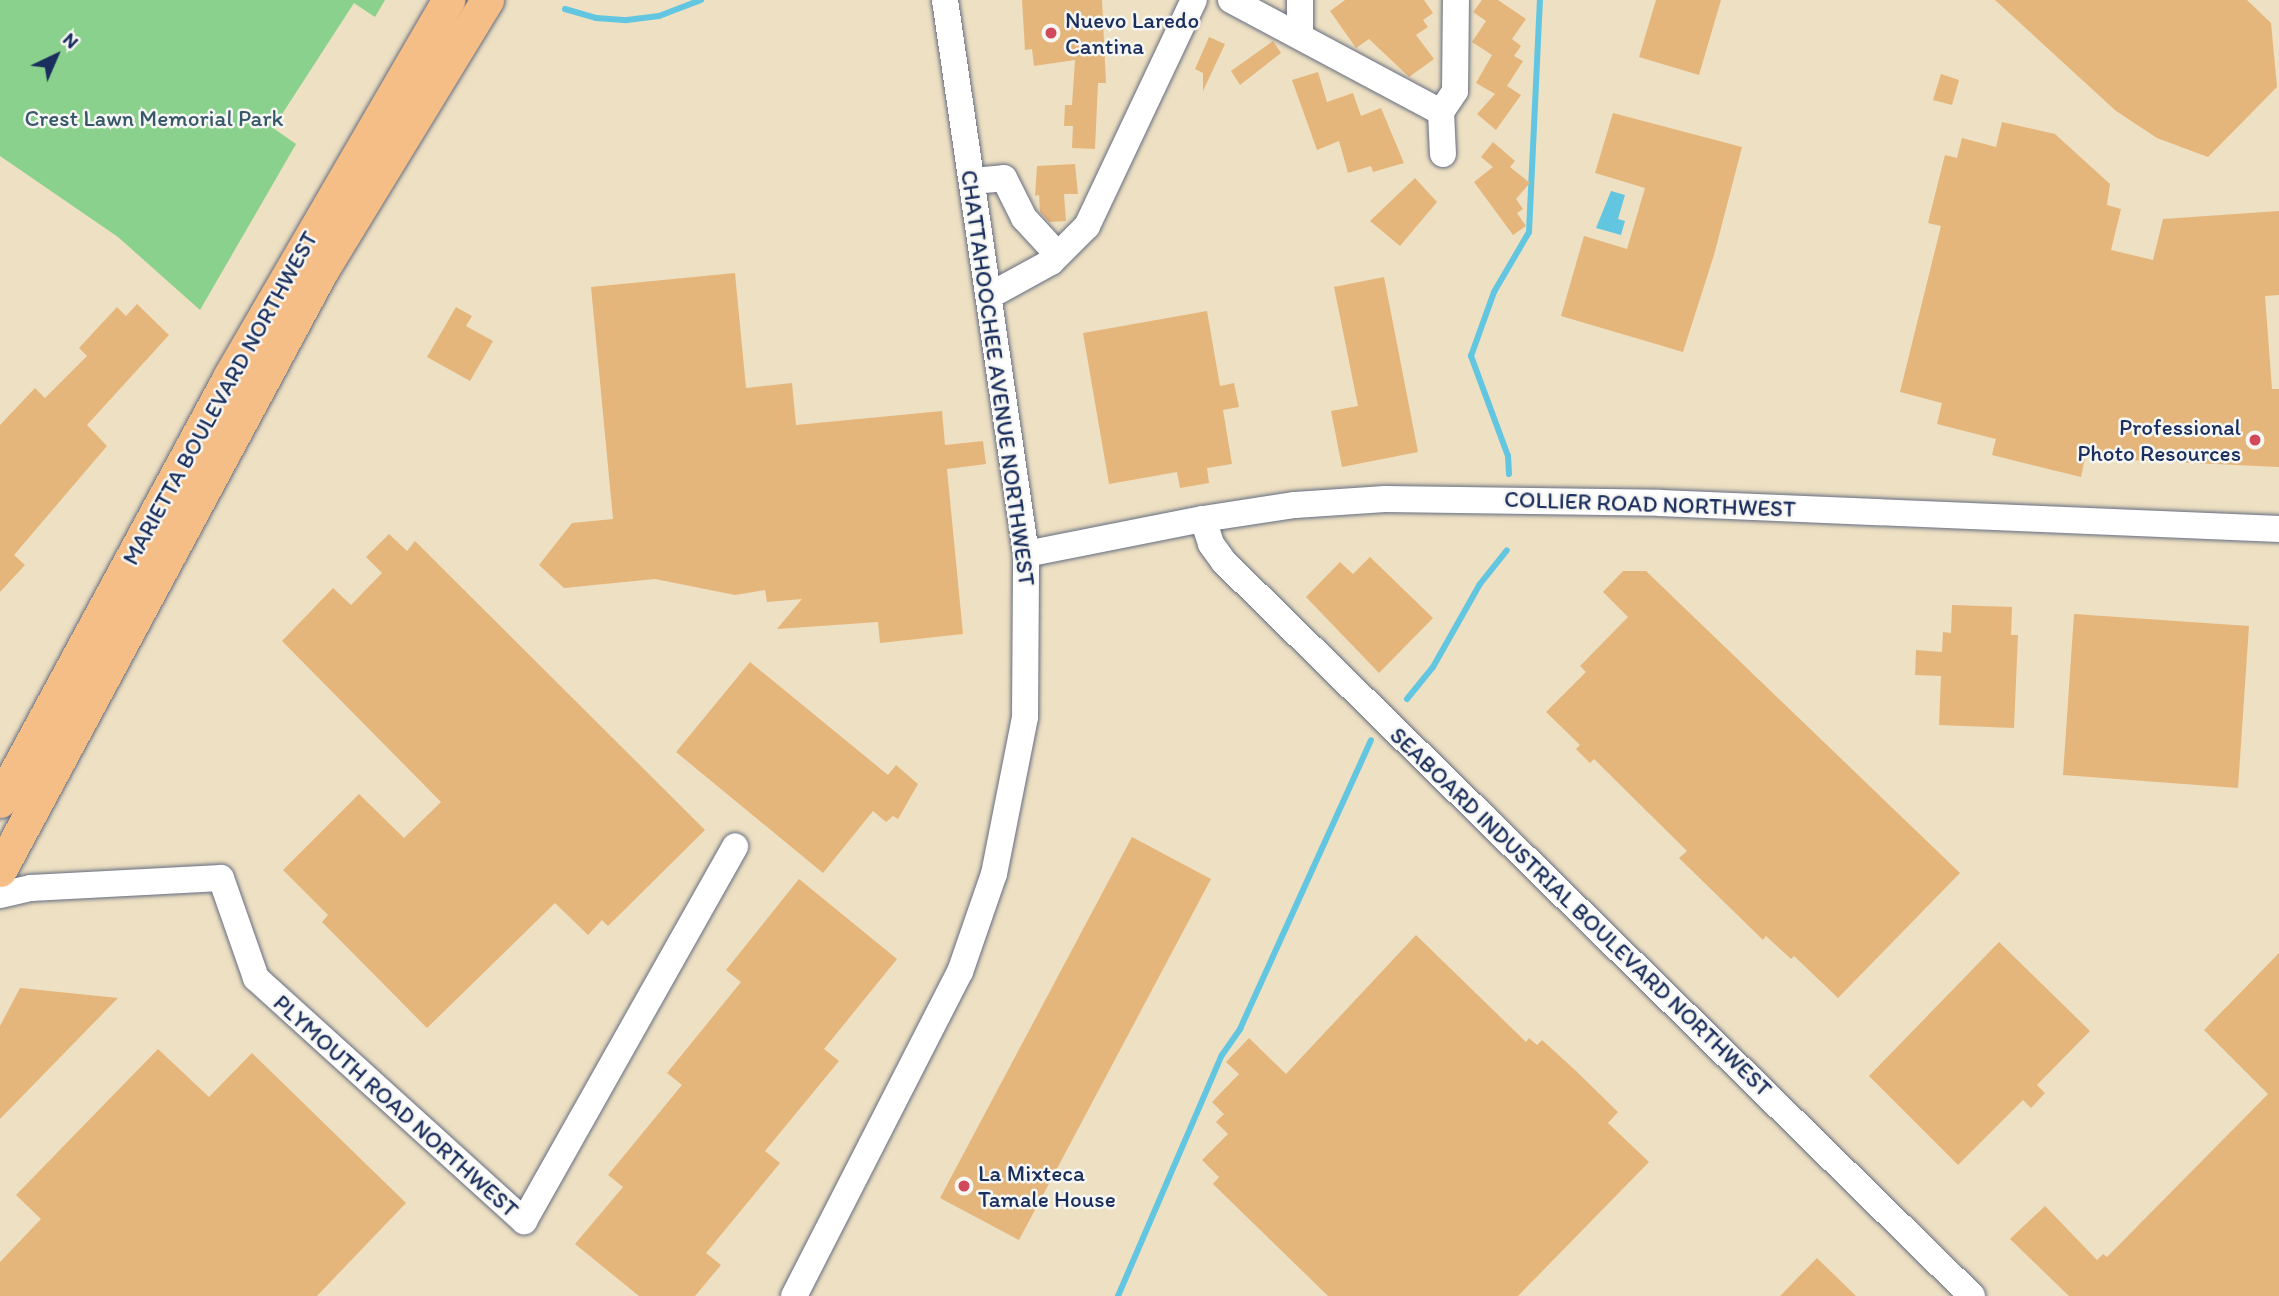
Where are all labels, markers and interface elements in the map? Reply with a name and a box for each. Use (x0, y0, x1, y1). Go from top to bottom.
place label: Nuevo Laredo Cantina (1065, 6, 1199, 60)
north arrow (21, 21, 91, 91)
marker: Nuevo Laredo Cantina (1043, 25, 1059, 41)
text: N (58, 28, 84, 53)
park label: Crest Lawn Memorial Park (25, 104, 283, 132)
street label: CHATTAHOOCHEE AVENUE NORTHWEST (955, 168, 1041, 588)
street label: MARIETTA BOULEVARD NORTHWEST (117, 226, 323, 570)
place label: Professional Photo Resources (2078, 413, 2241, 467)
marker: Professional Photo Resources (2247, 432, 2263, 448)
street label: COLLIER ROAD NORTHWEST (1504, 485, 1796, 523)
street label: SEABOARD INDUSTRIAL BOULEVARD NORTHWEST (1384, 721, 1778, 1103)
street label: PLYMOUTH ROAD NORTHWEST (268, 989, 524, 1223)
place label: La Mixteca Tamale House (978, 1159, 1116, 1213)
marker: La Mixteca Tamale House (956, 1178, 972, 1194)

